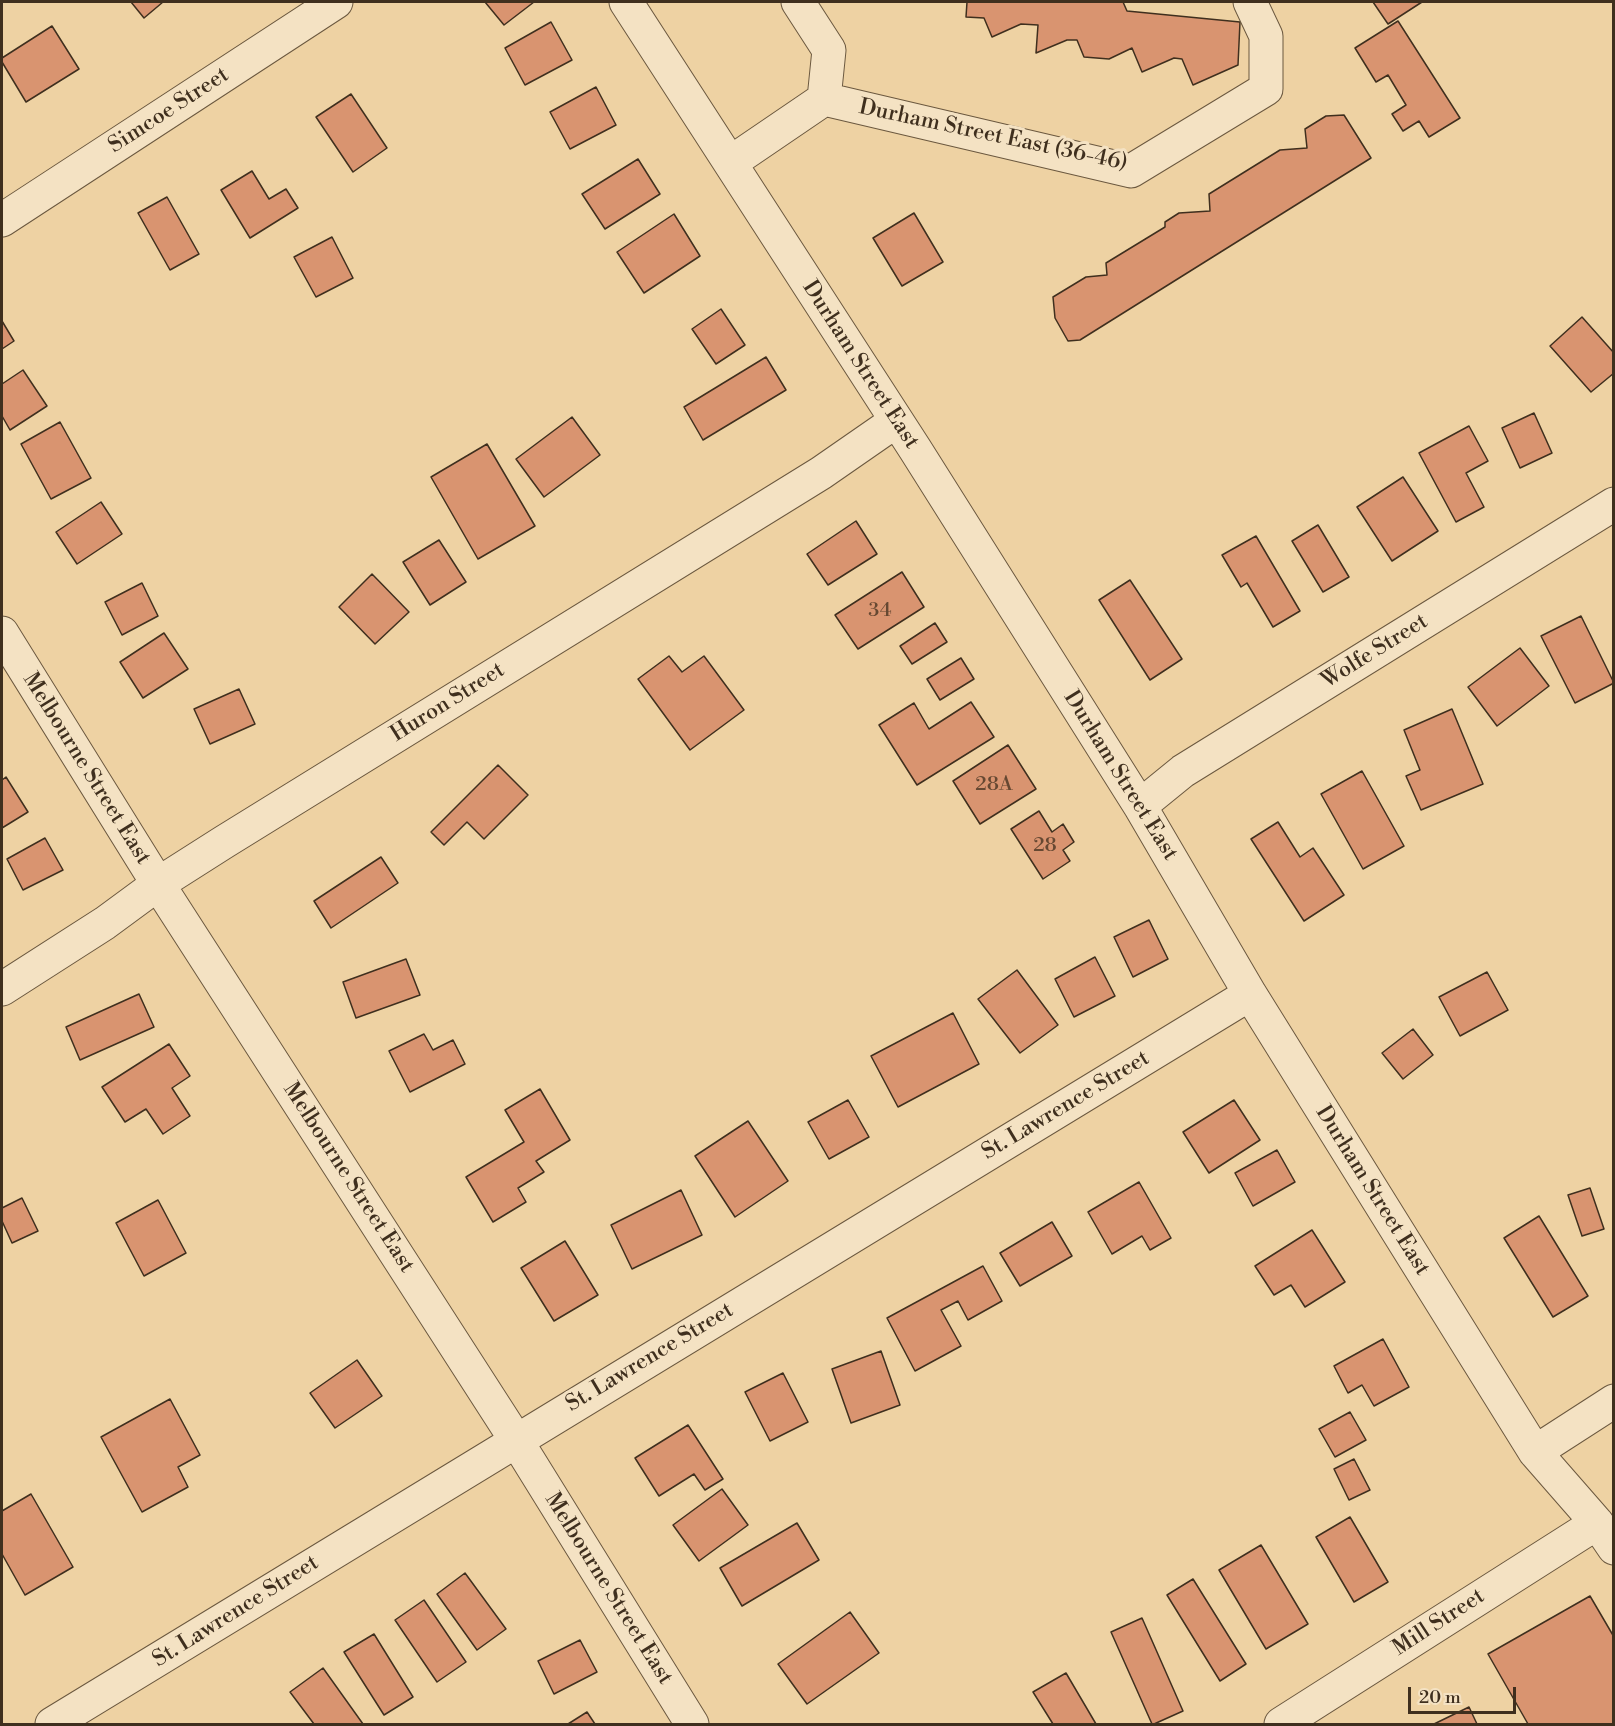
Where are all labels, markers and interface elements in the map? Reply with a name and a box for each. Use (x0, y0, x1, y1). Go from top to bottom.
street label: Simcoe Street (104, 62, 234, 160)
street label: Durham Street East (36-46) (856, 95, 1130, 177)
street label: Durham Street East (796, 276, 924, 454)
house number: 34 (868, 599, 892, 623)
street label: Wolfe Street (1317, 609, 1433, 695)
street label: Huron Street (386, 658, 510, 748)
street label: Melbourne Street East (16, 668, 156, 870)
street label: Durham Street East (1057, 686, 1183, 866)
house number: 28A (975, 773, 1013, 797)
house number: 28 (1033, 834, 1057, 858)
street label: St. Lawrence Street (977, 1046, 1155, 1166)
street label: Melbourne Street East (277, 1078, 419, 1278)
street label: Durham Street East (1309, 1101, 1435, 1281)
street label: St. Lawrence Street (561, 1298, 739, 1418)
street label: Melbourne Street East (538, 1488, 678, 1690)
street label: St. Lawrence Street (148, 1550, 324, 1674)
street label: Mill Street (1388, 1584, 1490, 1662)
scale bar (1411, 1675, 1519, 1713)
text: 20 m (1419, 1686, 1461, 1709)

